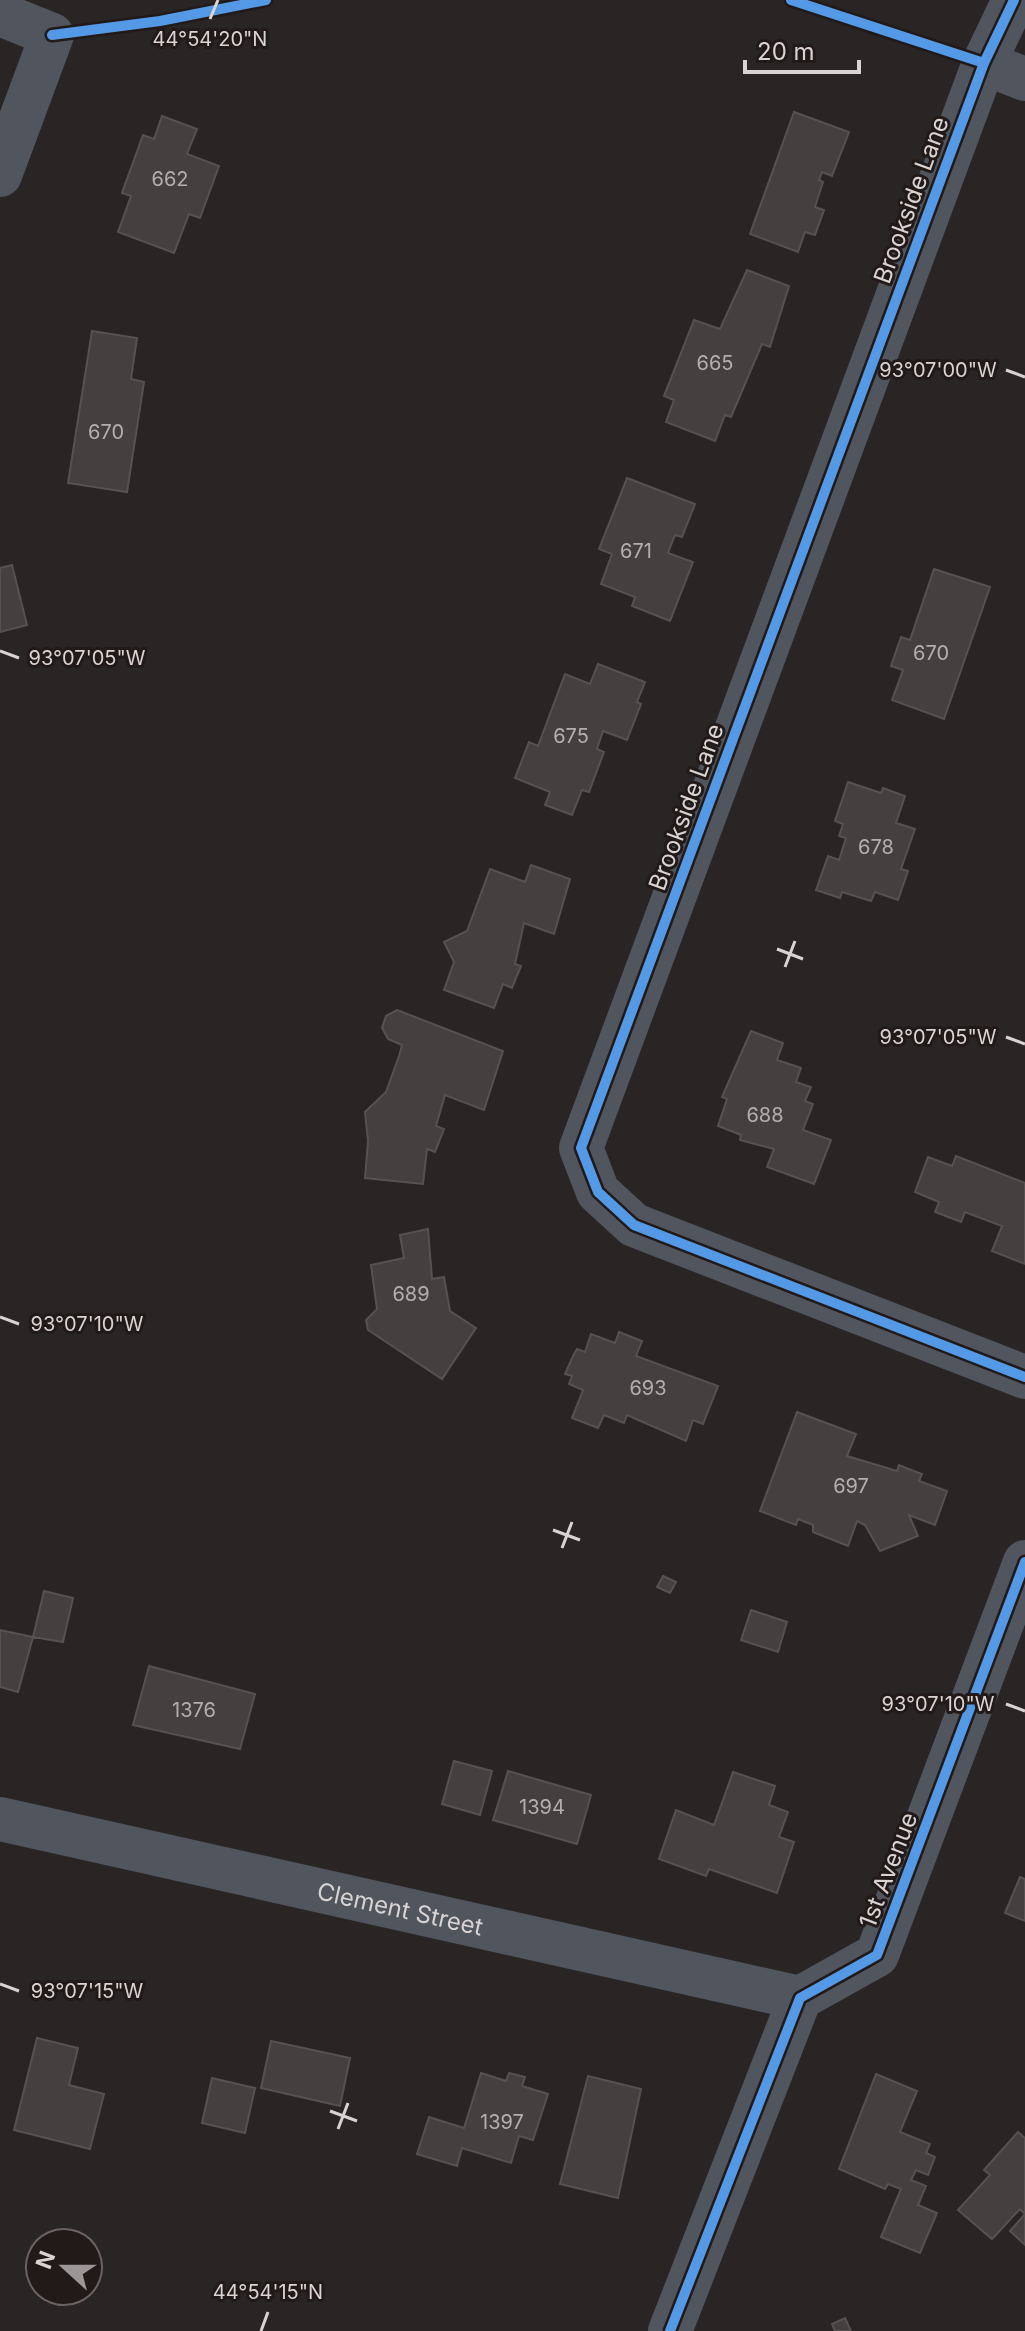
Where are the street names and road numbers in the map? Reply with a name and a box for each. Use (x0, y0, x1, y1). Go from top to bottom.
street label: Brookside Lane (867, 113, 955, 287)
street label: Brookside Lane (642, 720, 730, 894)
street label: 1st Avenue (853, 1808, 923, 1932)
street label: Clement Street (315, 1876, 486, 1941)

